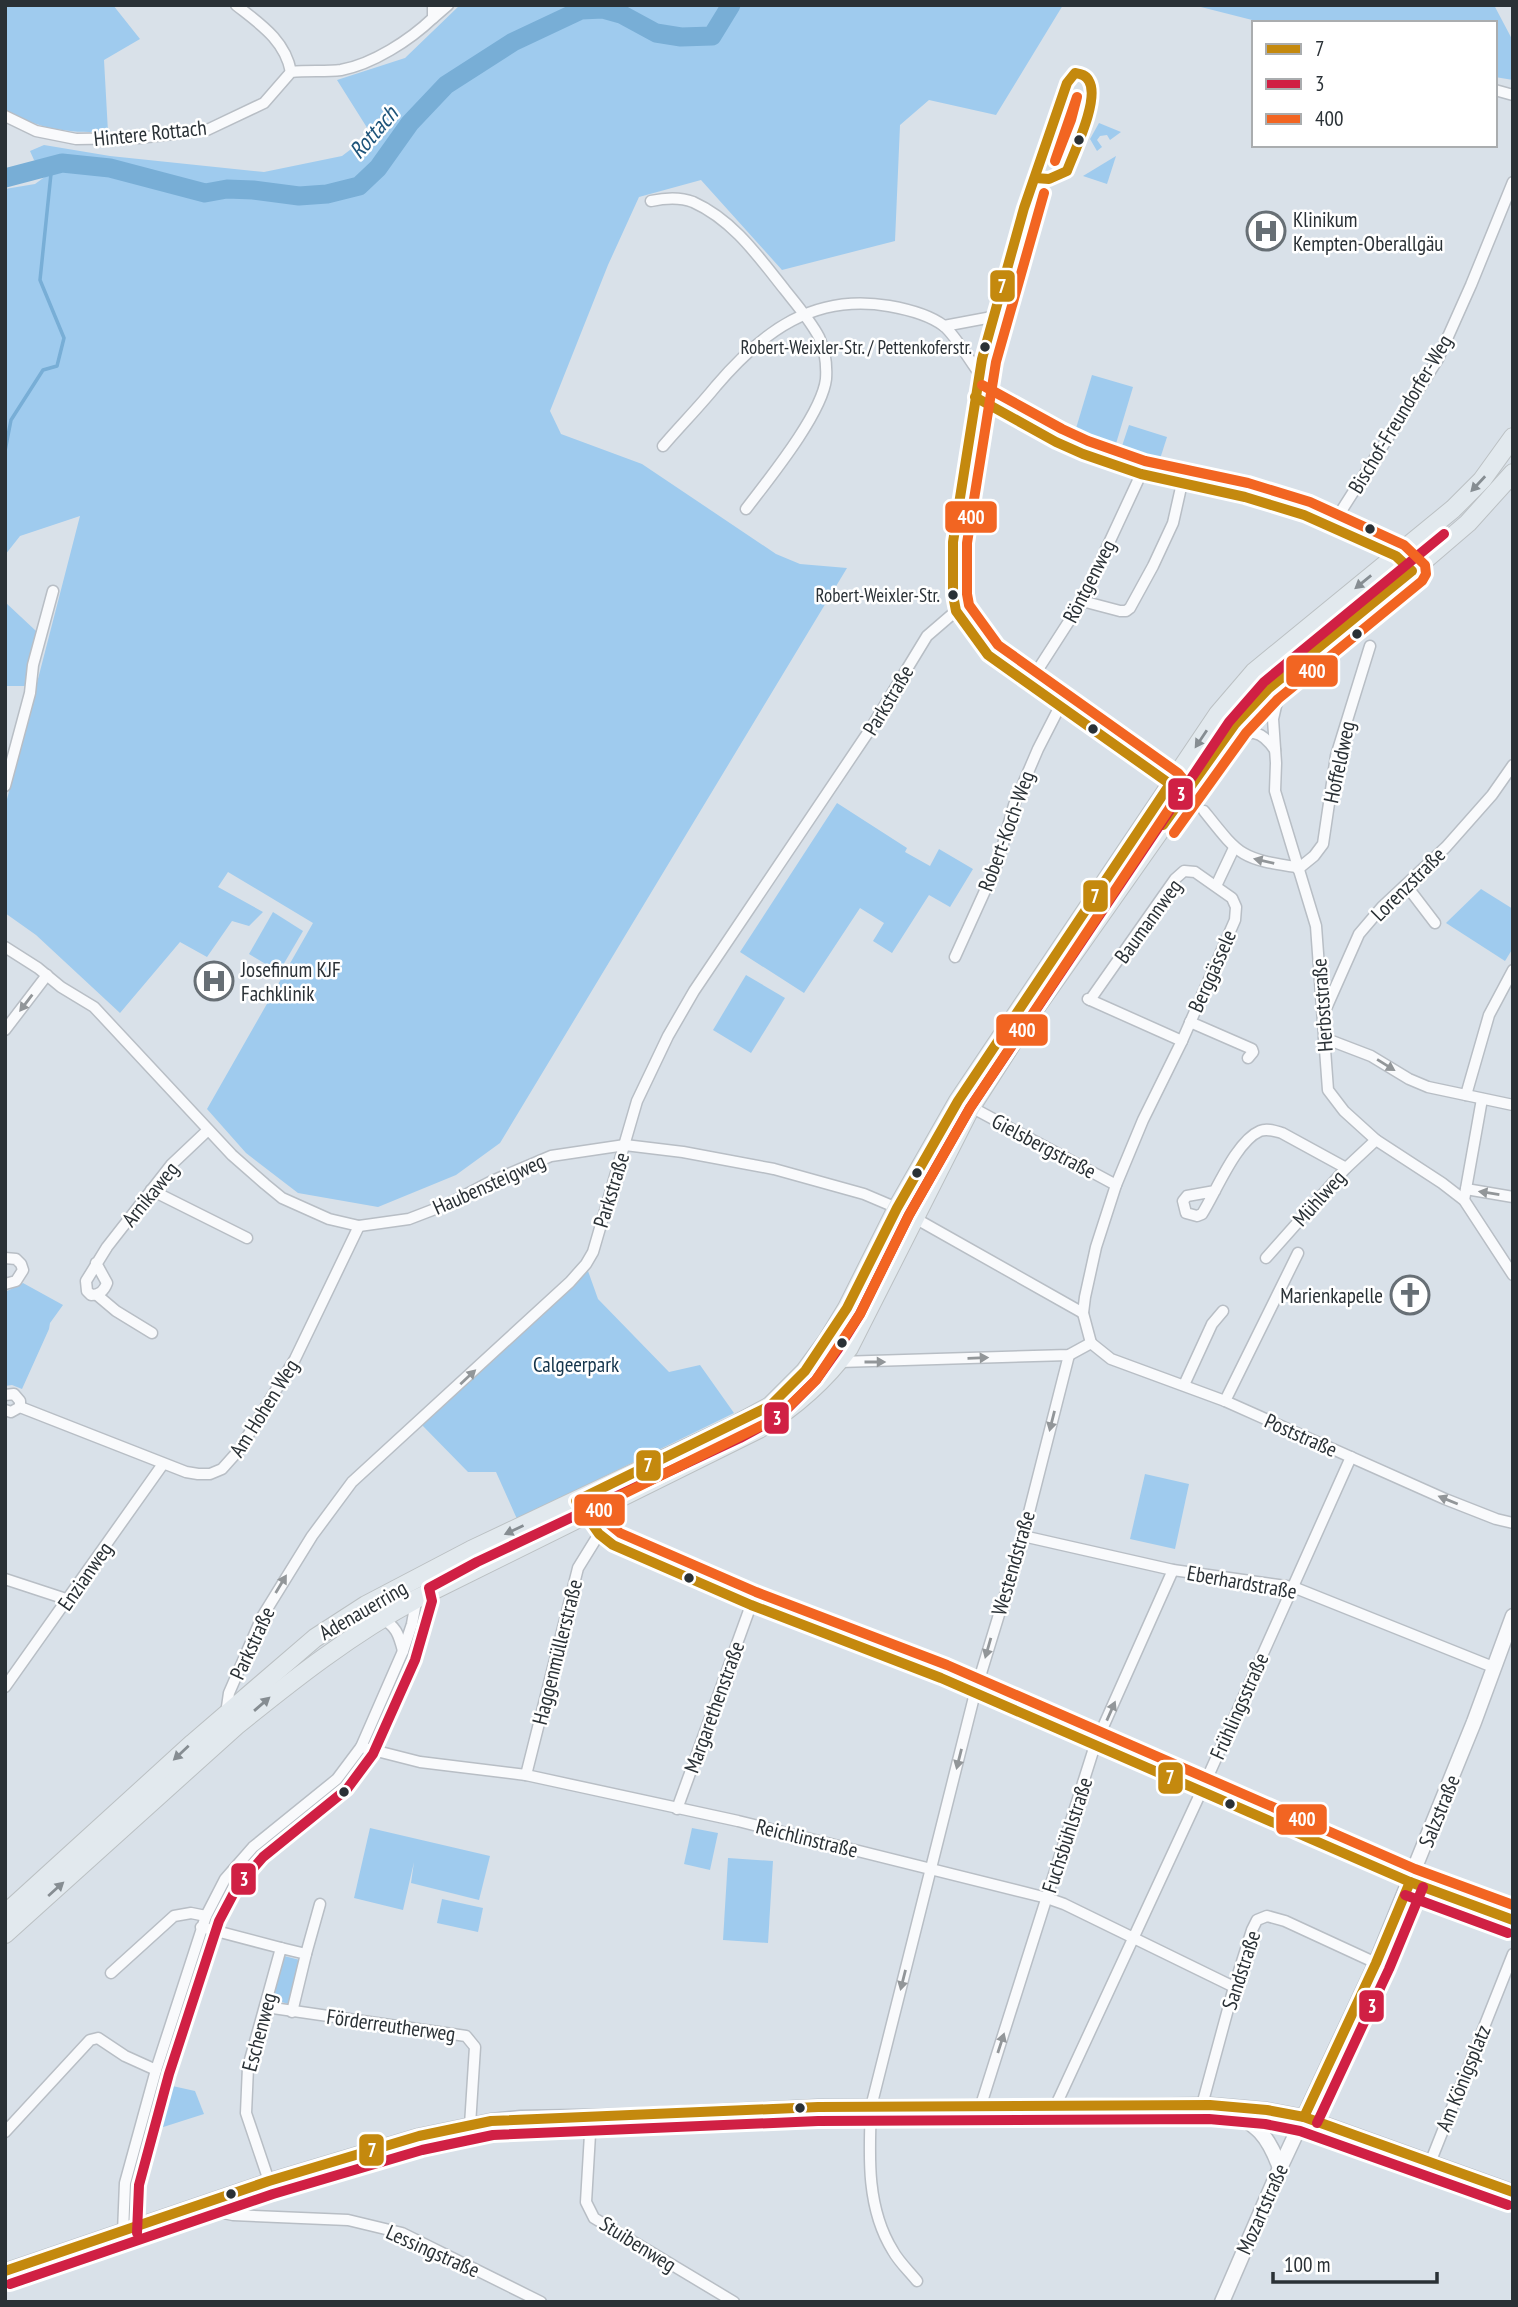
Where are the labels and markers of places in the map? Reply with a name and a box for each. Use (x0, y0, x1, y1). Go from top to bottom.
unlabelled marker (1072, 133, 1086, 147)
place label: Klinikum Kempten-Oberallgäu (1293, 206, 1443, 257)
hospital icon: Klinikum Kempten-Oberallgäu (1245, 210, 1287, 252)
place label: Robert-Weixler-Str. / Pettenkoferstr. (741, 335, 972, 359)
marker: Robert-Weixler-Str. / Pettenkoferstr. (978, 340, 992, 354)
unlabelled marker (1363, 522, 1377, 536)
place label: Robert-Weixler-Str. (816, 583, 940, 607)
marker: Robert-Weixler-Str. (946, 588, 960, 602)
unlabelled marker (1350, 627, 1364, 641)
unlabelled marker (1086, 722, 1100, 736)
place label: Josefinum KJF Fachklinik (240, 956, 341, 1007)
hospital icon: Josefinum KJF Fachklinik (193, 960, 235, 1002)
unlabelled marker (910, 1166, 924, 1180)
church icon: Marienkapelle (1389, 1274, 1431, 1316)
place label: Marienkapelle (1280, 1282, 1383, 1309)
unlabelled marker (835, 1336, 849, 1350)
unlabelled marker (682, 1571, 696, 1585)
unlabelled marker (337, 1785, 351, 1799)
unlabelled marker (1223, 1797, 1237, 1811)
unlabelled marker (793, 2101, 807, 2115)
unlabelled marker (224, 2187, 238, 2201)

